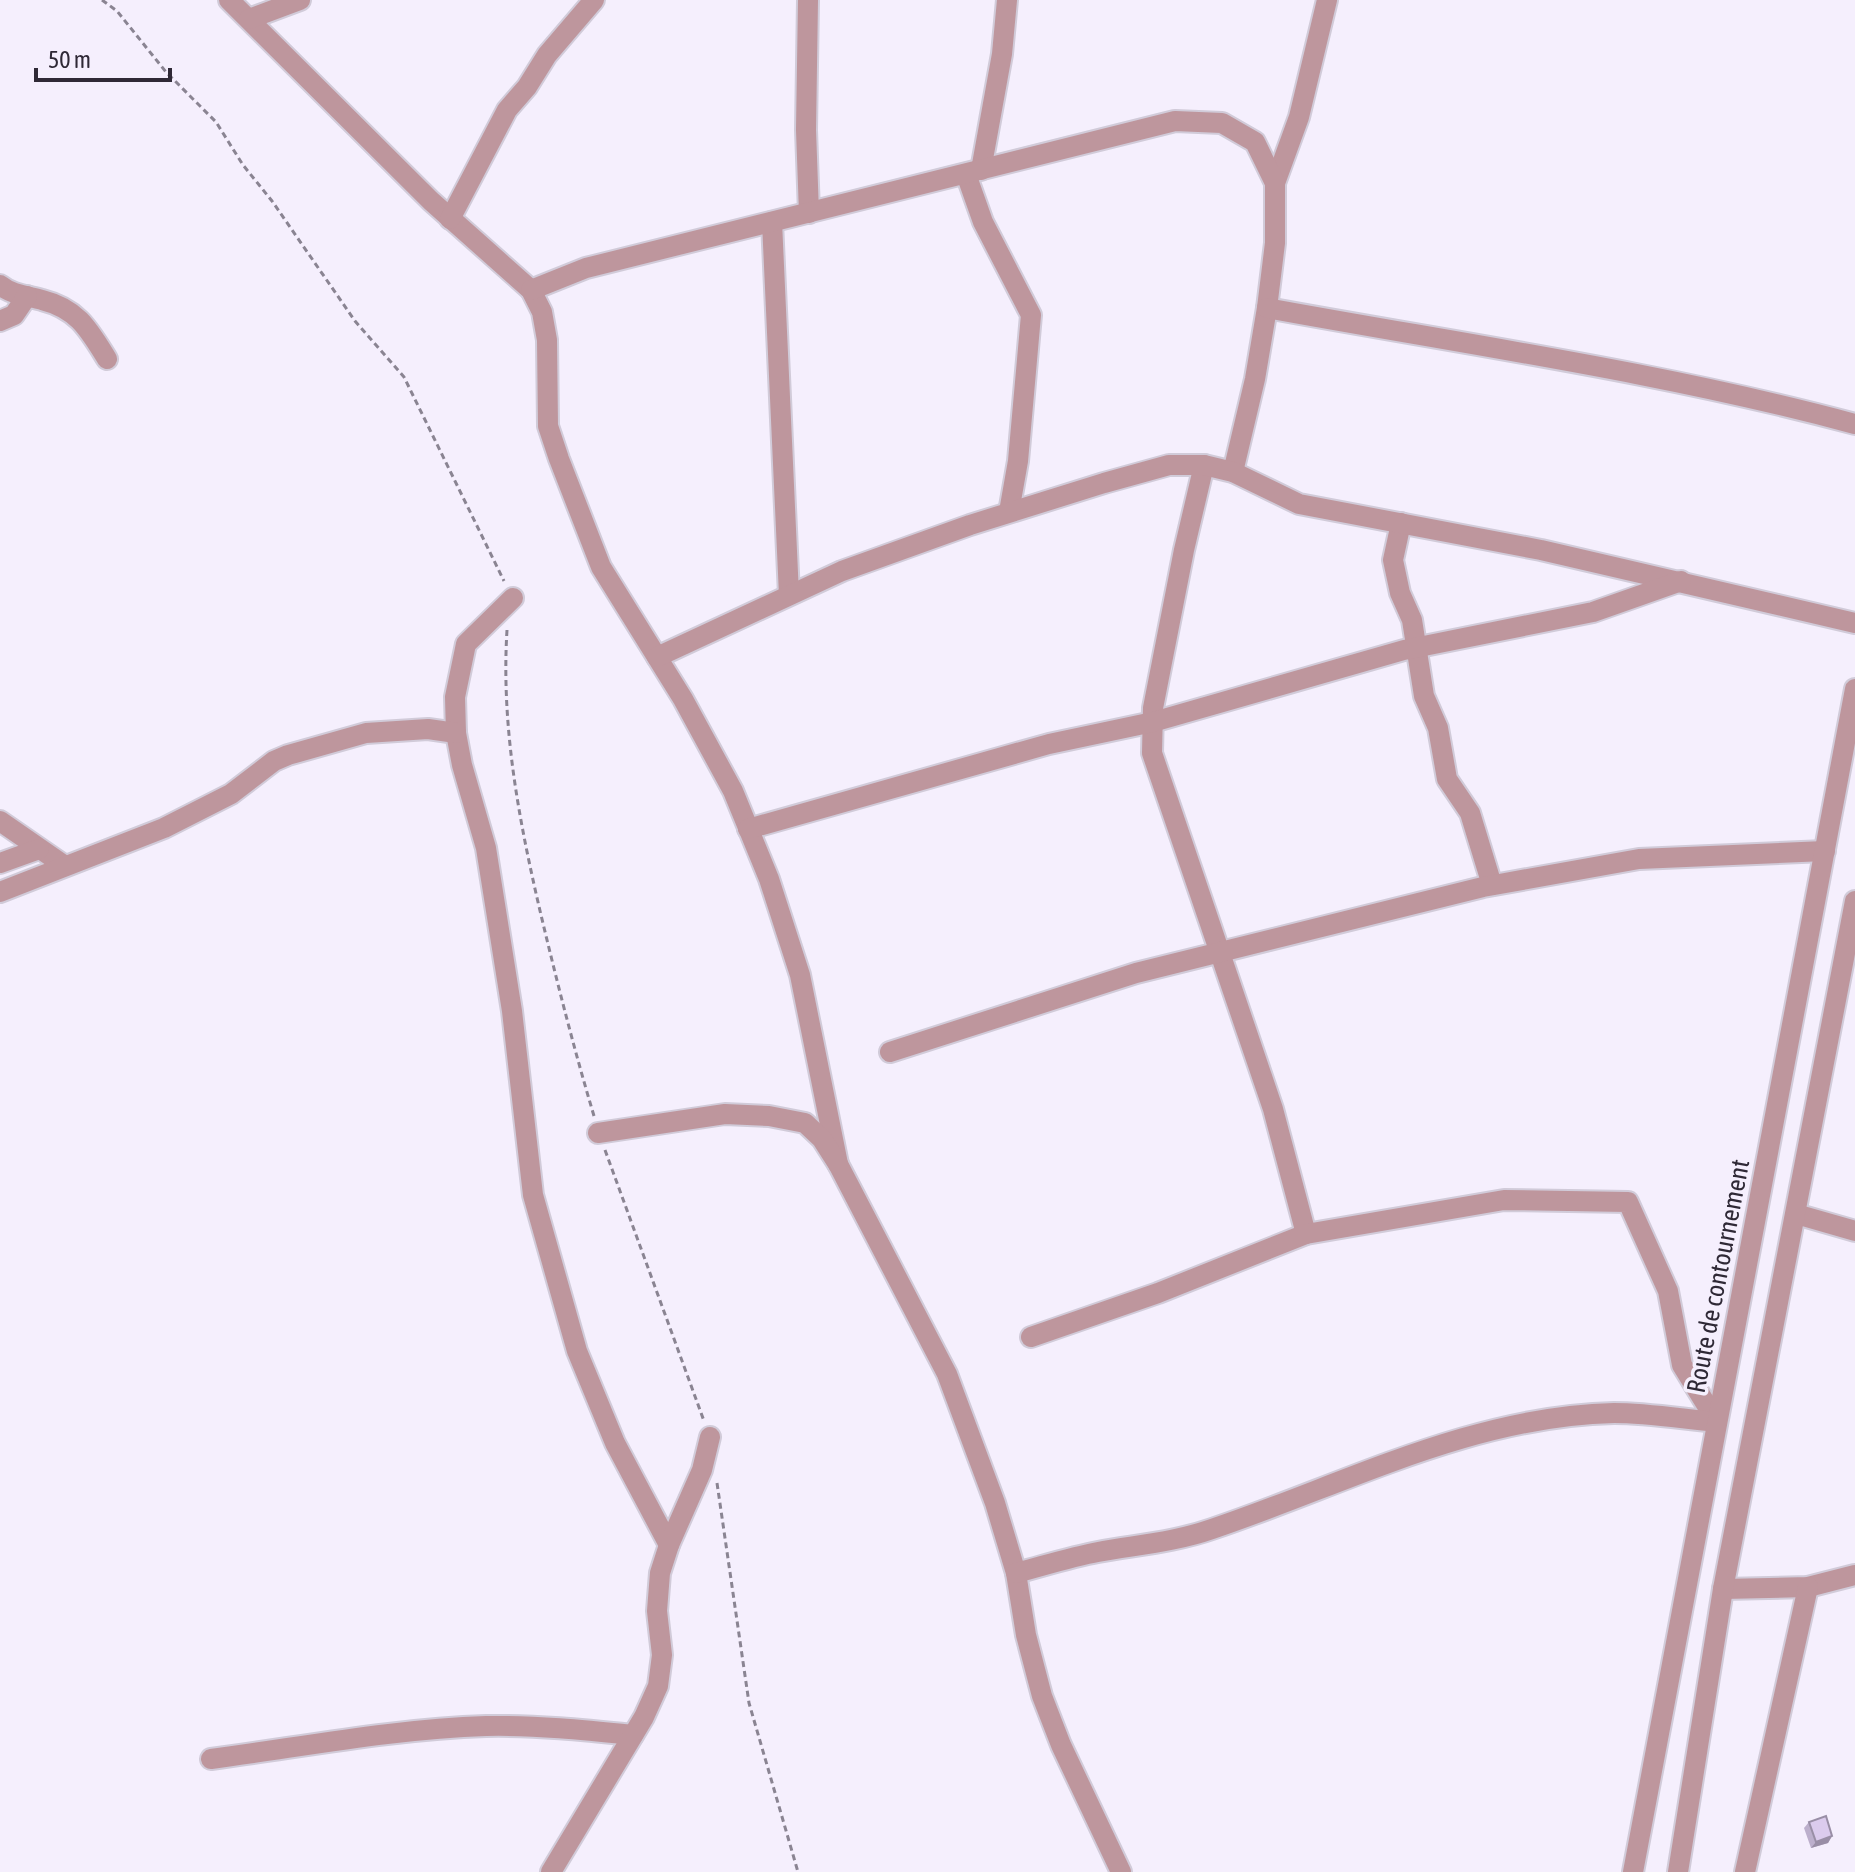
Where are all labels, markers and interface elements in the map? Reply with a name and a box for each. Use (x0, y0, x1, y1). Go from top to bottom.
scale bar (36, 32, 170, 82)
text: 50 m (48, 46, 91, 73)
street label: Route de contournement (1681, 1157, 1755, 1395)

